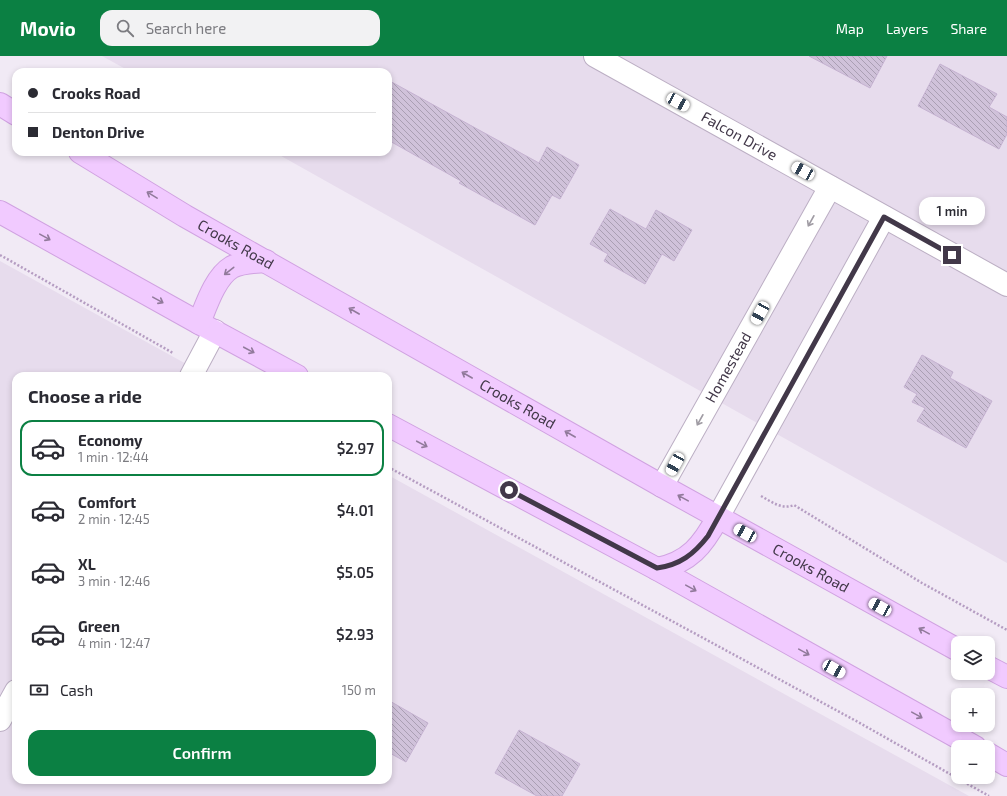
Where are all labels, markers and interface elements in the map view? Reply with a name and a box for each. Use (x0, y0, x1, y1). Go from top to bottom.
search box (100, 10, 380, 46)
text: Movio (20, 17, 76, 40)
icon: search (114, 17, 136, 39)
text: Search here (146, 19, 226, 37)
text: Map (836, 20, 864, 37)
text: Layers (886, 20, 928, 37)
text: Share (950, 20, 987, 37)
text: Crooks Road (52, 84, 140, 102)
car (665, 91, 691, 113)
street label: Falcon Drive (699, 107, 781, 164)
text: Denton Drive (52, 123, 145, 141)
car (790, 160, 816, 182)
one-way arrow (146, 191, 158, 199)
callout: 1 min (919, 197, 985, 225)
text: 1 min (937, 203, 967, 219)
street label: Crooks Road (195, 215, 277, 272)
one-way arrow (807, 215, 815, 227)
one-way arrow (39, 233, 51, 241)
route end (943, 246, 961, 264)
one-way arrow (224, 266, 235, 275)
one-way arrow (152, 297, 164, 305)
car (749, 300, 771, 326)
one-way arrow (348, 307, 360, 314)
street label: Homestead (701, 329, 755, 405)
one-way arrow (243, 347, 255, 354)
one-way arrow (461, 371, 473, 379)
street label: Crooks Road (477, 375, 559, 432)
text: Choose a ride (28, 385, 142, 407)
one-way arrow (696, 414, 703, 426)
icon: car (30, 430, 66, 466)
one-way arrow (565, 430, 577, 438)
text: Economy (78, 431, 143, 449)
text: $2.97 (337, 439, 374, 457)
one-way arrow (416, 440, 428, 448)
text: 1 min · 12:44 (78, 449, 149, 465)
car (664, 451, 686, 477)
route start (500, 481, 518, 499)
icon: car (30, 492, 66, 528)
text: Comfort (78, 493, 136, 511)
one-way arrow (678, 494, 690, 502)
text: $4.01 (337, 501, 374, 519)
text: 2 min · 12:45 (78, 511, 150, 527)
car (732, 522, 758, 544)
street label: Crooks Road (770, 539, 853, 596)
icon: car (30, 554, 66, 590)
text: XL (78, 555, 96, 573)
text: $5.05 (336, 563, 374, 581)
text: 3 min · 12:46 (78, 573, 150, 589)
one-way arrow (685, 584, 697, 592)
car (867, 596, 893, 618)
icon: car (30, 616, 66, 652)
text: Green (78, 617, 120, 635)
text: $2.93 (336, 625, 374, 643)
one-way arrow (918, 627, 930, 635)
text: 4 min · 12:47 (78, 635, 150, 651)
map controls (951, 636, 995, 784)
button: layers (951, 636, 995, 680)
one-way arrow (798, 648, 810, 656)
car (821, 658, 847, 680)
icon: cash (28, 679, 50, 701)
text: Cash (60, 681, 93, 699)
text: 150 m (342, 682, 376, 698)
button: + (951, 688, 995, 732)
one-way arrow (911, 712, 923, 720)
button: Confirm (28, 730, 376, 776)
button: − (951, 740, 995, 784)

